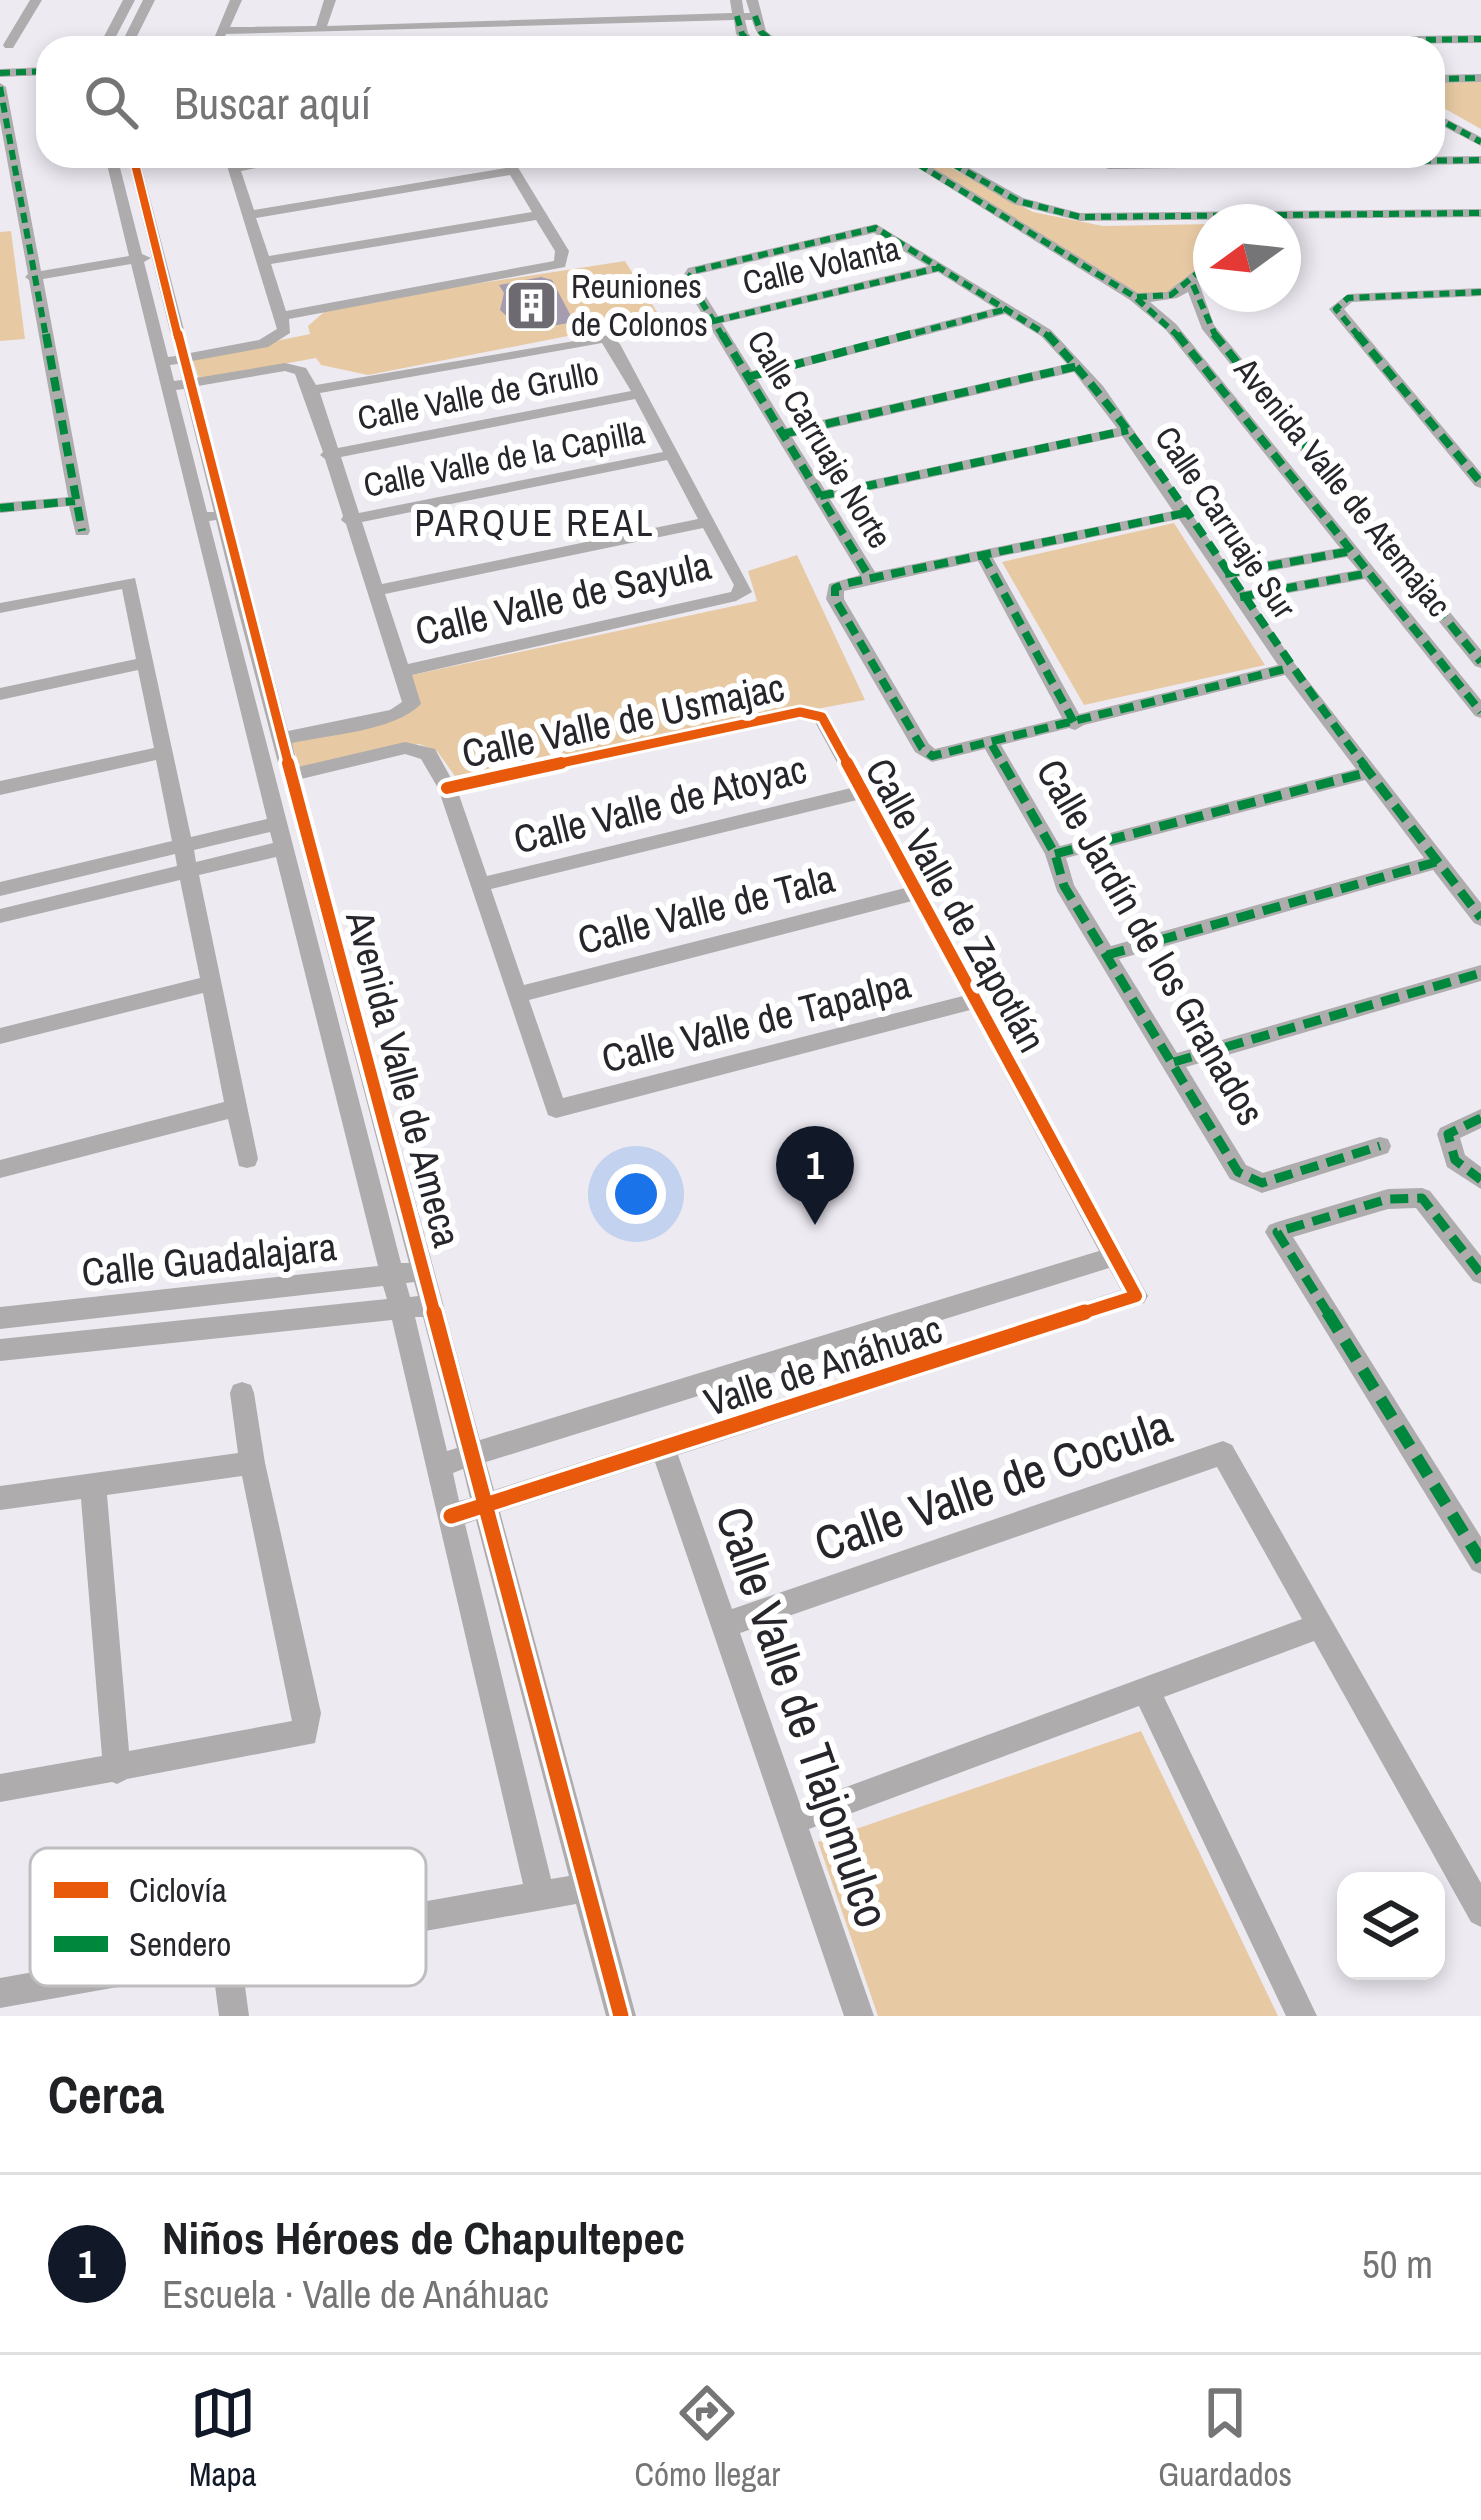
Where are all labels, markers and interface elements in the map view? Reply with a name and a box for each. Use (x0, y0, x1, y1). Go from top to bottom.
search box (36, 36, 1445, 168)
icon: search (78, 69, 144, 135)
text: Buscar aquí (174, 72, 371, 133)
north arrow (1193, 204, 1301, 312)
street label: Calle Volanta (738, 226, 904, 304)
place label: Reuniones de Colonos (571, 264, 708, 346)
building icon: Reuniones de Colonos (504, 277, 560, 333)
street label: Calle Carruaje Norte (738, 322, 902, 556)
street label: Avenida Valle de Atemajac (1224, 348, 1461, 626)
street label: Calle Valle de Grullo (354, 350, 602, 440)
street label: Calle Valle de la Capilla (360, 409, 648, 507)
street label: Calle Carruaje Sur (1146, 417, 1306, 627)
district label: PARQUE REAL (415, 499, 655, 547)
street label: Calle Valle de Sayula (410, 539, 716, 657)
street label: Calle Valle de Usmajac (457, 660, 789, 780)
street label: Calle Valle de Atoyac (508, 742, 812, 866)
street label: Calle Valle de Zapotlán (854, 749, 1058, 1061)
street label: Calle Jardín de los Granados (1025, 750, 1277, 1134)
street label: Calle Valle de Tala (572, 852, 840, 966)
street label: Avenida Valle de Ameca (334, 904, 474, 1253)
street label: Calle Valle de Tapalpa (596, 958, 916, 1084)
pin: 1 (776, 1126, 854, 1225)
your location (606, 1164, 666, 1224)
street label: Calle Guadalajara (79, 1220, 339, 1298)
street label: Valle de Anáhuac (698, 1302, 948, 1428)
street label: Calle Valle de Cocula (806, 1393, 1180, 1576)
street label: Calle Valle de Tlajomulco (701, 1498, 906, 1936)
legend (30, 1848, 426, 1986)
text: Ciclovía (129, 1868, 227, 1912)
map controls (1337, 1872, 1445, 1980)
button: layers (1337, 1872, 1445, 1980)
text: Sendero (129, 1922, 231, 1966)
text: Cerca (48, 2060, 164, 2129)
text: Niños Héroes de Chapultepec (162, 2207, 685, 2268)
text: 1 (78, 2238, 96, 2290)
text: 50 m (1362, 2238, 1433, 2290)
text: Escuela · Valle de Anáhuac (162, 2268, 549, 2320)
tab: Mapa (189, 2380, 257, 2496)
tab: Cómo llegar (634, 2380, 780, 2496)
tab: Guardados (1158, 2380, 1292, 2496)

